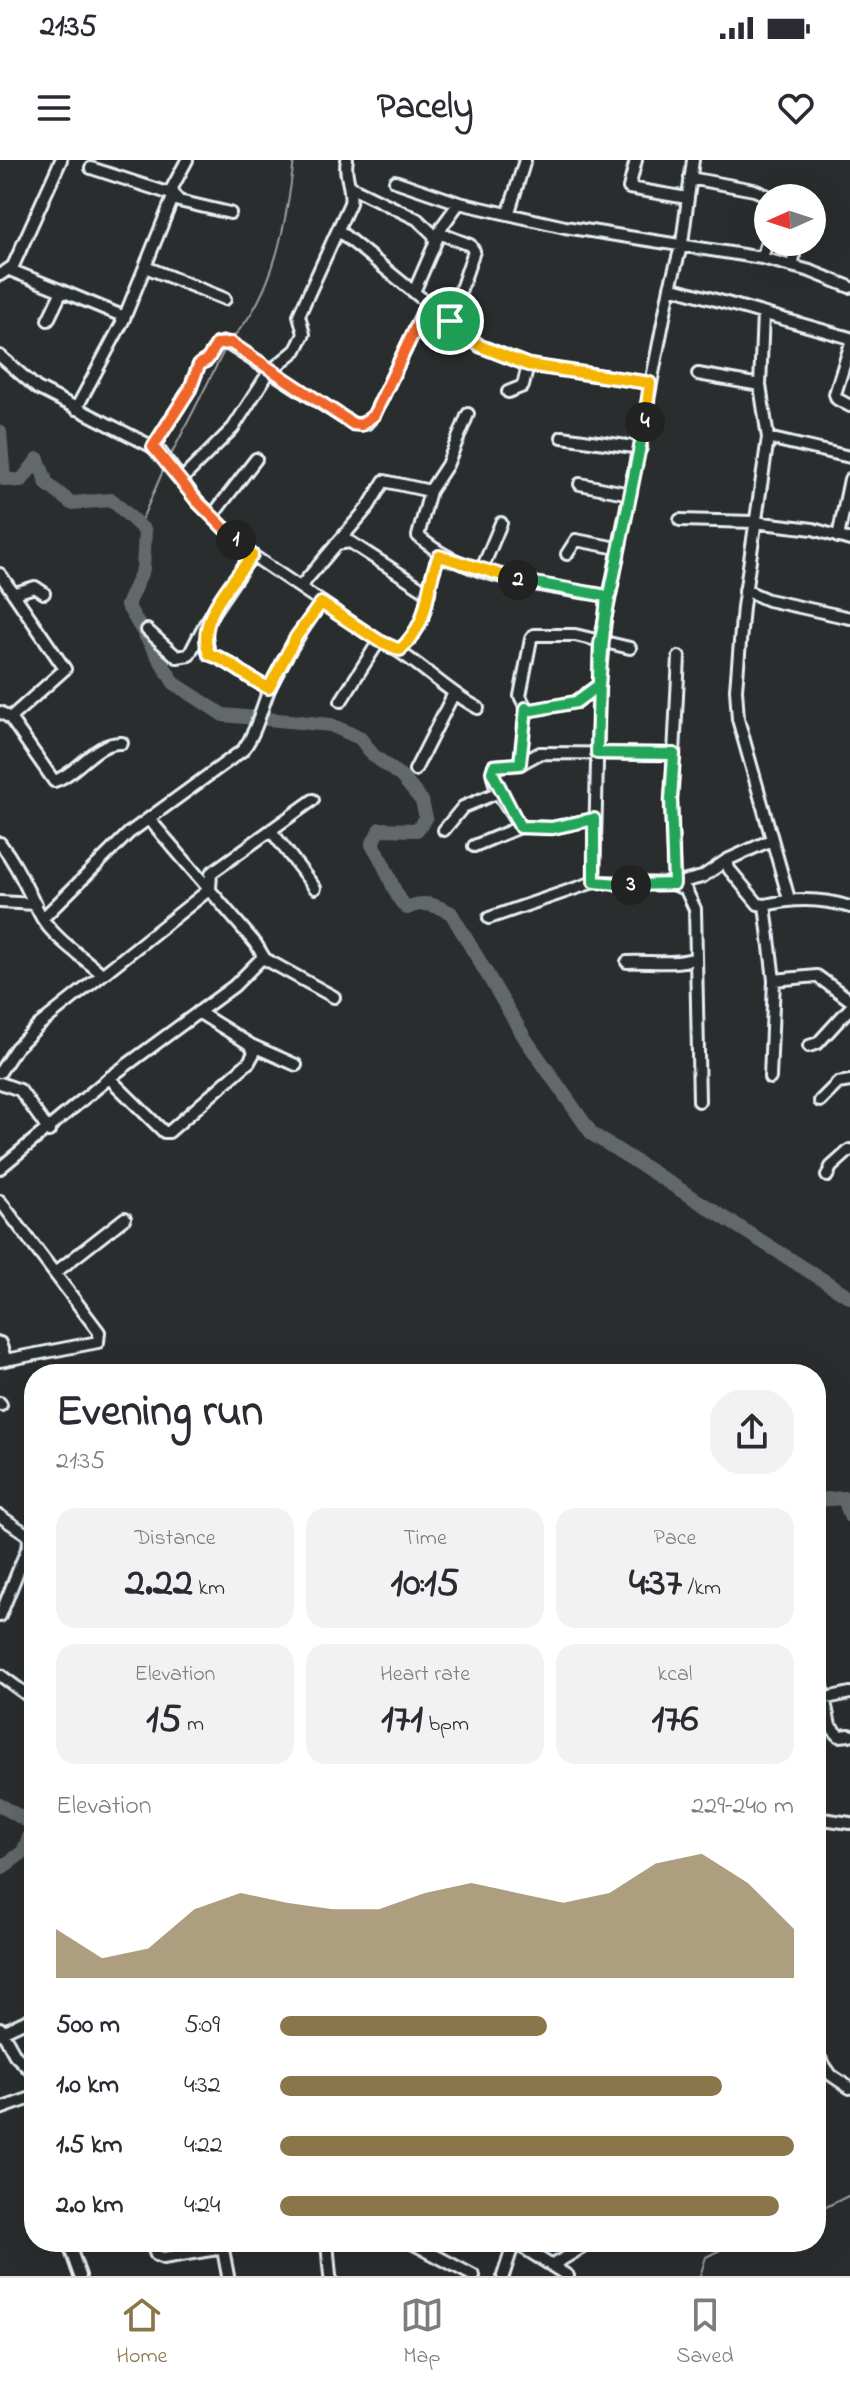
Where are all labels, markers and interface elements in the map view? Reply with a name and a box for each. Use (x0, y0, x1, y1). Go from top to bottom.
text: 21:35 (40, 6, 97, 50)
text: Pacely (377, 82, 473, 135)
icon: menu (32, 86, 76, 130)
icon: heart (774, 86, 818, 130)
north arrow (754, 184, 826, 256)
map controls (754, 184, 826, 256)
pin (416, 287, 484, 355)
icon: arrive (428, 299, 472, 343)
pin: 4 (625, 402, 665, 442)
text: 4 (640, 406, 650, 438)
pin: 1 (216, 520, 256, 560)
text: 1 (233, 524, 240, 556)
pin: 2 (498, 560, 538, 600)
text: 2 (513, 564, 523, 596)
pin: 3 (611, 865, 651, 905)
text: 3 (626, 869, 636, 901)
text: Evening run (56, 1381, 263, 1445)
button: share (710, 1390, 794, 1474)
text: 21:35 (56, 1443, 105, 1481)
text: Distance (134, 1523, 216, 1555)
text: Time (403, 1523, 447, 1555)
text: Pace (654, 1523, 696, 1555)
text: 2.22 (125, 1555, 193, 1614)
text: 10:15 (391, 1555, 460, 1614)
text: 4:37 (629, 1555, 682, 1614)
text: km (193, 1573, 225, 1605)
text: /km (682, 1573, 721, 1605)
text: Elevation (135, 1659, 215, 1691)
text: Heart rate (380, 1659, 470, 1691)
text: kcal (658, 1659, 692, 1691)
text: 15 (146, 1691, 182, 1750)
text: 171 (381, 1691, 423, 1750)
text: 176 (652, 1691, 698, 1750)
text: m (182, 1709, 204, 1741)
text: bpm (423, 1709, 469, 1741)
text: Elevation (56, 1788, 152, 1826)
text: 229–240 m (691, 1788, 794, 1826)
text: 500 m (56, 2007, 120, 2045)
text: 5:09 (184, 2007, 220, 2045)
text: 1.0 km (56, 2067, 119, 2105)
text: 4:32 (184, 2067, 221, 2105)
text: 1.5 km (56, 2127, 123, 2165)
text: 4:22 (184, 2127, 223, 2165)
text: 2.0 km (56, 2187, 124, 2225)
text: 4:24 (184, 2187, 221, 2225)
tab: Home (116, 2293, 167, 2373)
tab: Map (400, 2293, 444, 2373)
tab: Saved (676, 2293, 734, 2373)

